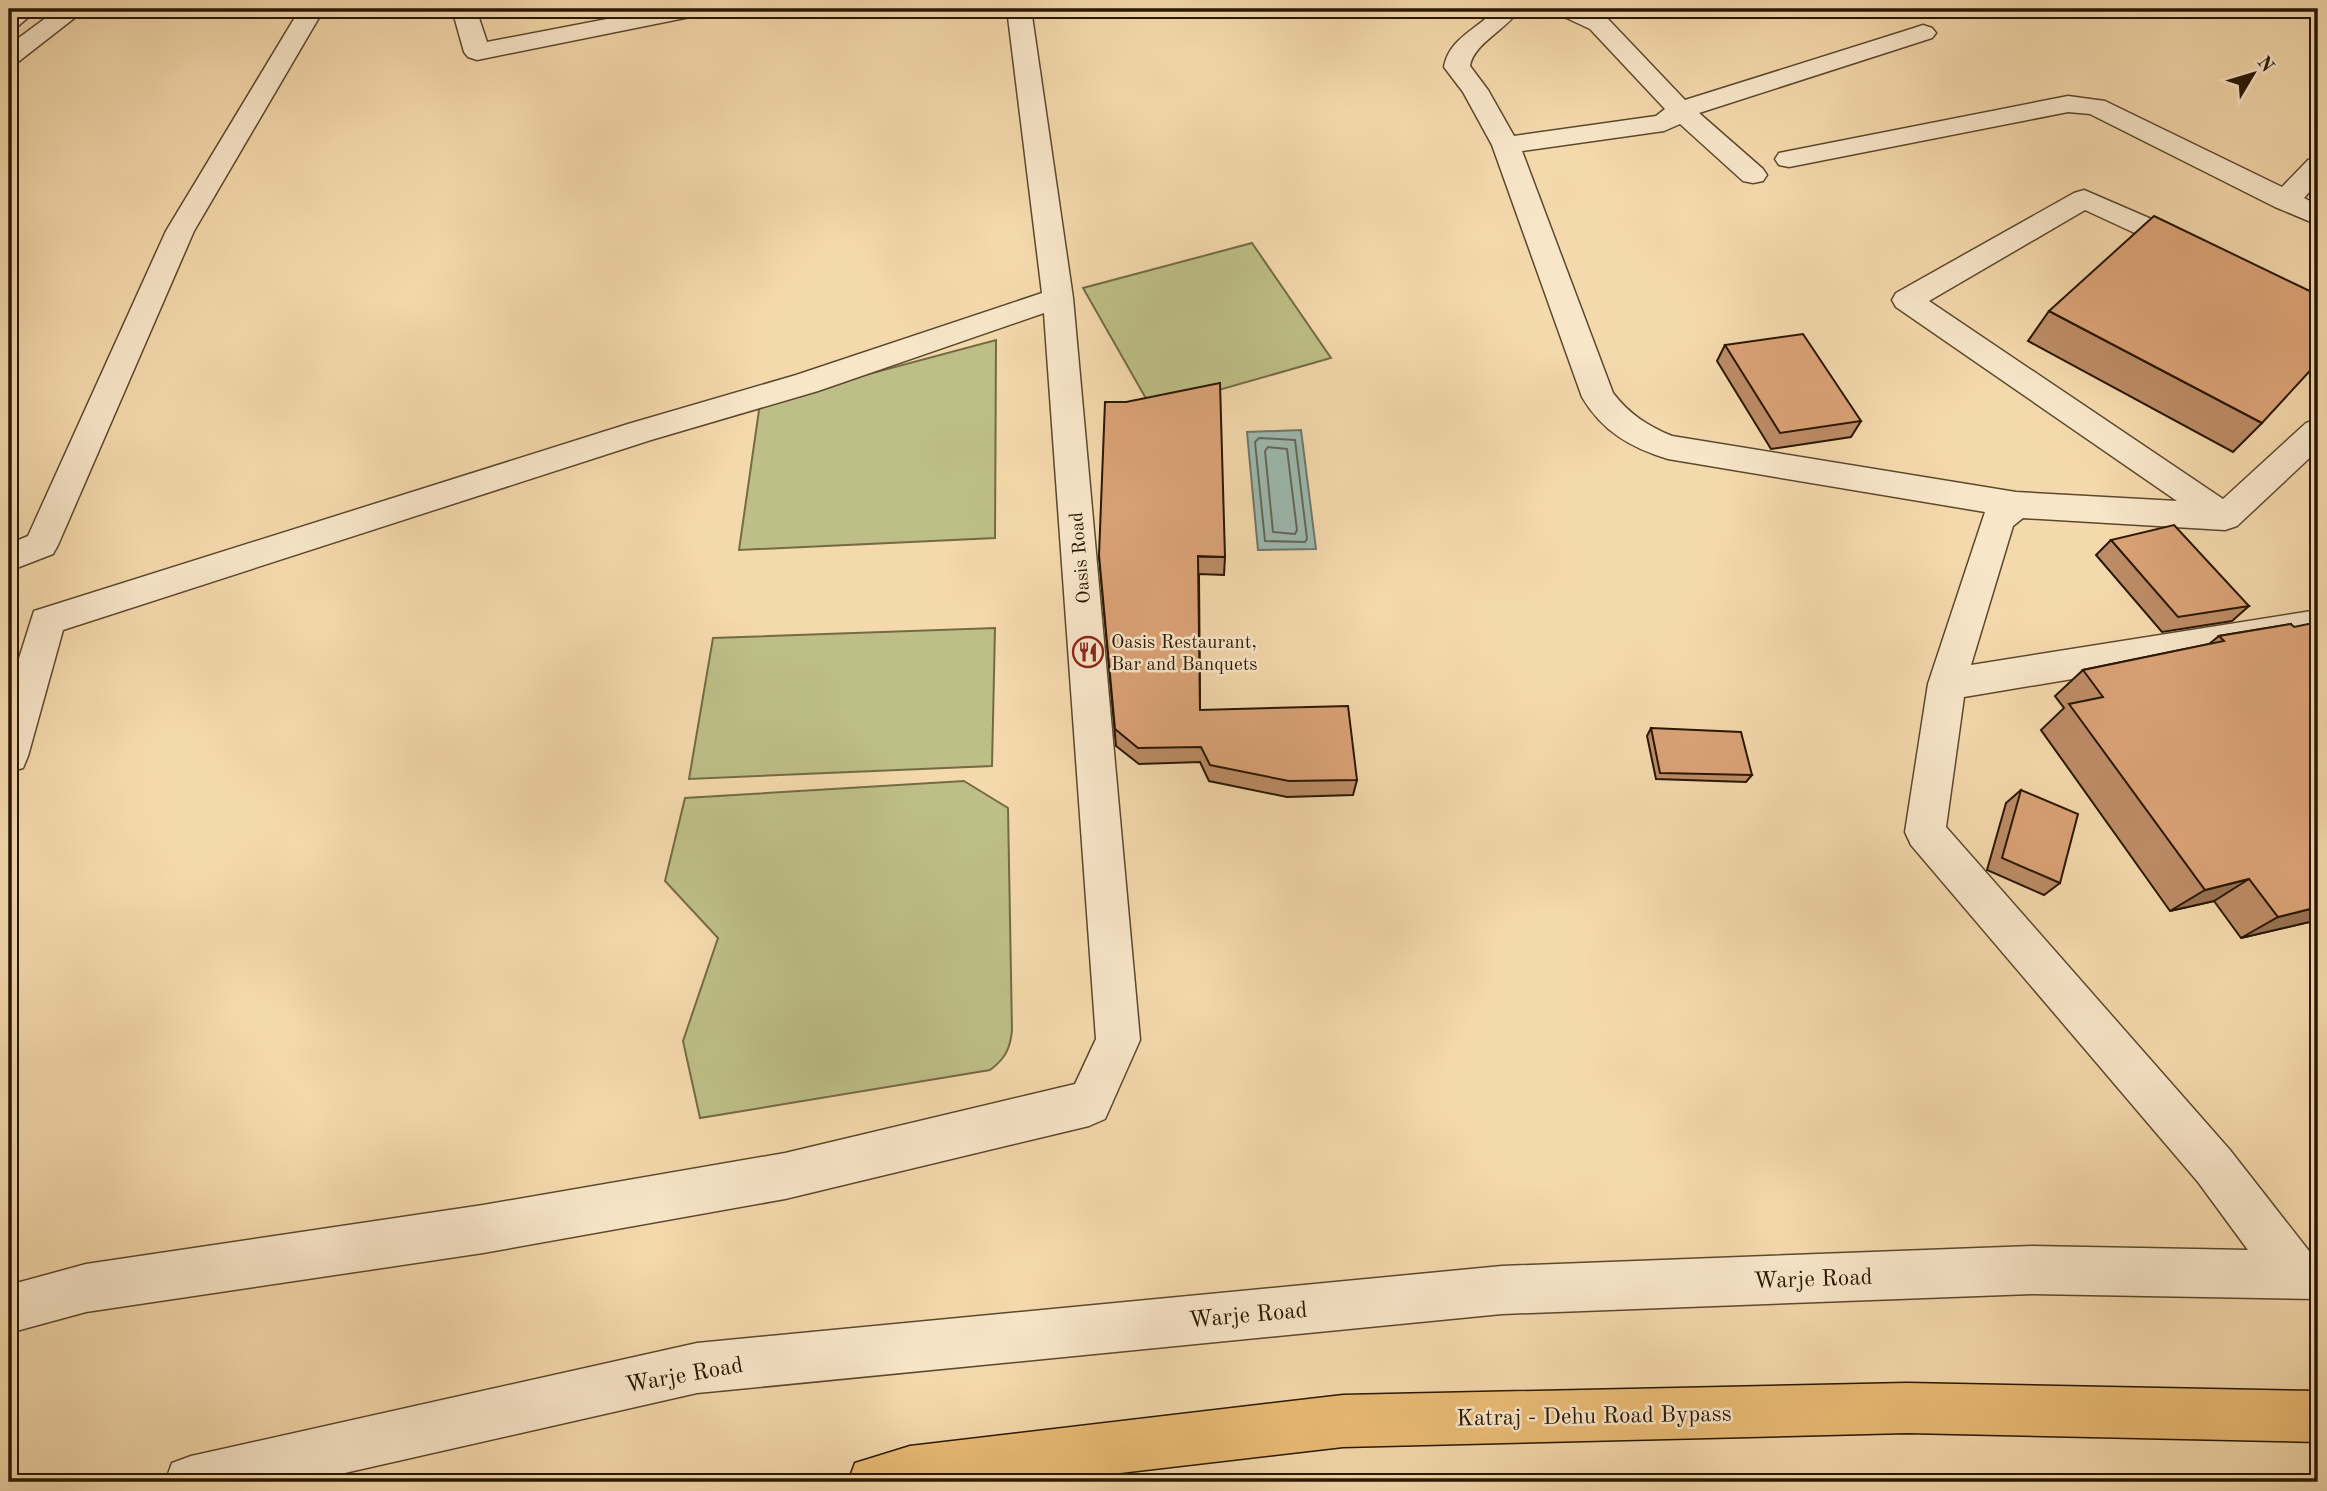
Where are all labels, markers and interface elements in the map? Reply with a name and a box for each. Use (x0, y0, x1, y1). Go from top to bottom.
north arrow (2218, 38, 2288, 108)
text: N (2252, 53, 2277, 77)
street label: Oasis Road (1068, 511, 1095, 604)
place label: Oasis Restaurant, Bar and Banquets (1111, 634, 1258, 675)
restaurant icon: Oasis Restaurant, Bar and Banquets (1071, 635, 1105, 669)
street label: Warje Road (1753, 1266, 1873, 1293)
street label: Warje Road (1188, 1299, 1308, 1332)
street label: Warje Road (624, 1354, 745, 1397)
street label: Katraj - Dehu Road Bypass (1456, 1403, 1732, 1430)

